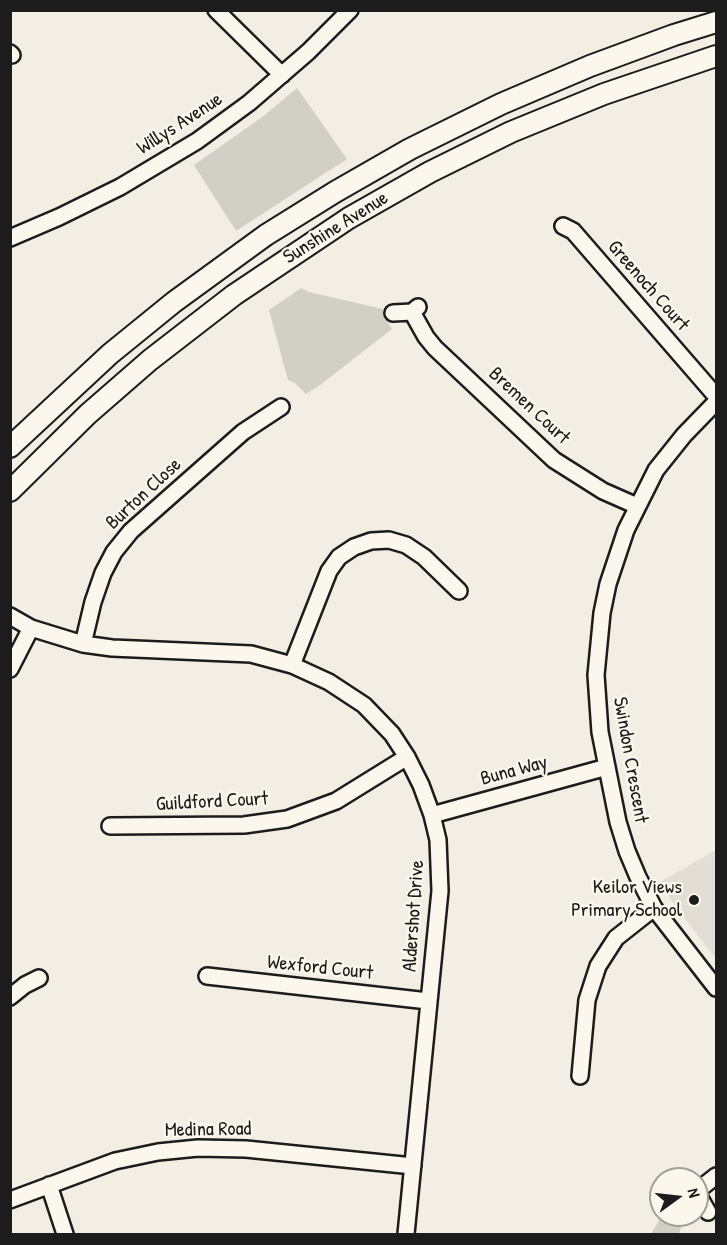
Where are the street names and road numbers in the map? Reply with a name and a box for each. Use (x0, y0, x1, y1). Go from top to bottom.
street label: Willys Avenue (133, 88, 227, 160)
street label: Sunshine Avenue (279, 186, 393, 270)
street label: Greenoch Court (602, 236, 694, 336)
street label: Bremen Court (483, 362, 575, 450)
street label: Burton Close (101, 453, 187, 535)
street label: Swindon Crescent (607, 695, 653, 825)
street label: Buna Way (478, 751, 550, 791)
street label: Guildford Court (155, 787, 269, 817)
street label: Aldershot Drive (398, 859, 430, 973)
street label: Wexford Court (266, 951, 374, 985)
street label: Medina Road (165, 1117, 251, 1143)

